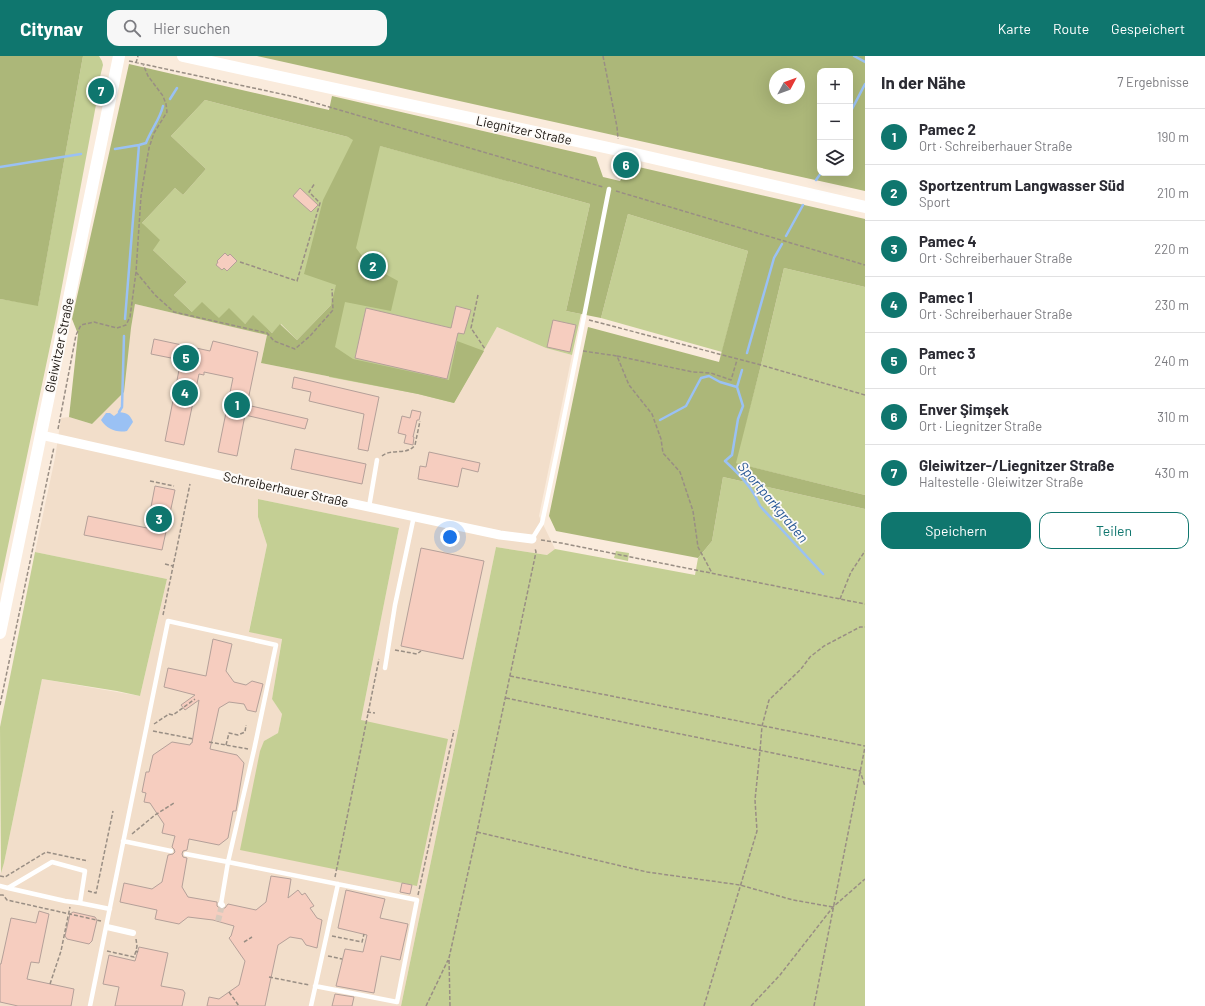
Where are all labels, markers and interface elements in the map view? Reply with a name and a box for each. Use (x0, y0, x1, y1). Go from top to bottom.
search box (107, 10, 387, 46)
text: Citynav (20, 17, 83, 40)
icon: search (121, 17, 143, 39)
text: Hier suchen (153, 19, 230, 37)
text: Karte (998, 20, 1031, 37)
text: Route (1053, 20, 1089, 37)
text: Gespeichert (1111, 20, 1185, 37)
north arrow (769, 68, 805, 104)
map controls (817, 68, 853, 176)
button: + (817, 68, 853, 104)
text: In der Nähe (881, 72, 966, 92)
text: 7 Ergebnisse (1117, 74, 1189, 90)
pin: 7 (88, 76, 114, 106)
button: − (817, 104, 853, 140)
street label: Liegnitzer Straße (475, 112, 573, 148)
text: Pamec 2 (919, 120, 976, 138)
text: 1 (892, 129, 896, 145)
text: 190 m (1157, 129, 1189, 145)
text: Ort · Schreiberhauer Straße (919, 138, 1072, 154)
button: layers (817, 140, 853, 176)
pin: 6 (613, 150, 639, 180)
text: Sportzentrum Langwasser Süd (919, 176, 1125, 194)
text: 2 (890, 185, 898, 201)
text: 210 m (1157, 185, 1189, 201)
text: Sport (919, 194, 950, 210)
text: Pamec 4 (919, 232, 977, 250)
text: 3 (890, 241, 898, 257)
text: 220 m (1154, 241, 1189, 257)
text: Ort · Schreiberhauer Straße (919, 250, 1072, 266)
pin: 2 (360, 251, 386, 281)
text: Pamec 1 (919, 288, 973, 306)
street label: Gleiwitzer Straße (41, 296, 77, 394)
text: 4 (890, 297, 898, 313)
text: 230 m (1155, 297, 1189, 313)
text: Ort · Schreiberhauer Straße (919, 306, 1072, 322)
pin: 5 (173, 343, 199, 373)
text: Pamec 3 (919, 344, 976, 362)
text: 5 (890, 353, 898, 369)
text: 240 m (1154, 353, 1189, 369)
text: Ort (919, 362, 937, 378)
pin: 4 (172, 378, 198, 408)
pin: 1 (224, 390, 250, 420)
text: Enver Şimşek (919, 400, 1009, 418)
text: 6 (891, 409, 897, 425)
text: 310 m (1157, 409, 1189, 425)
text: Ort · Liegnitzer Straße (919, 418, 1042, 434)
text: Gleiwitzer-/Liegnitzer Straße (919, 456, 1114, 474)
water label: Sportparkgraben (735, 458, 812, 546)
text: 7 (891, 465, 897, 481)
text: 430 m (1154, 465, 1189, 481)
street label: Schreiberhauer Straße (222, 468, 350, 510)
text: Haltestelle · Gleiwitzer Straße (919, 474, 1084, 490)
pin: 3 (146, 504, 172, 534)
button: Speichern (881, 512, 1031, 549)
button: Teilen (1039, 512, 1189, 549)
your location (440, 527, 460, 547)

